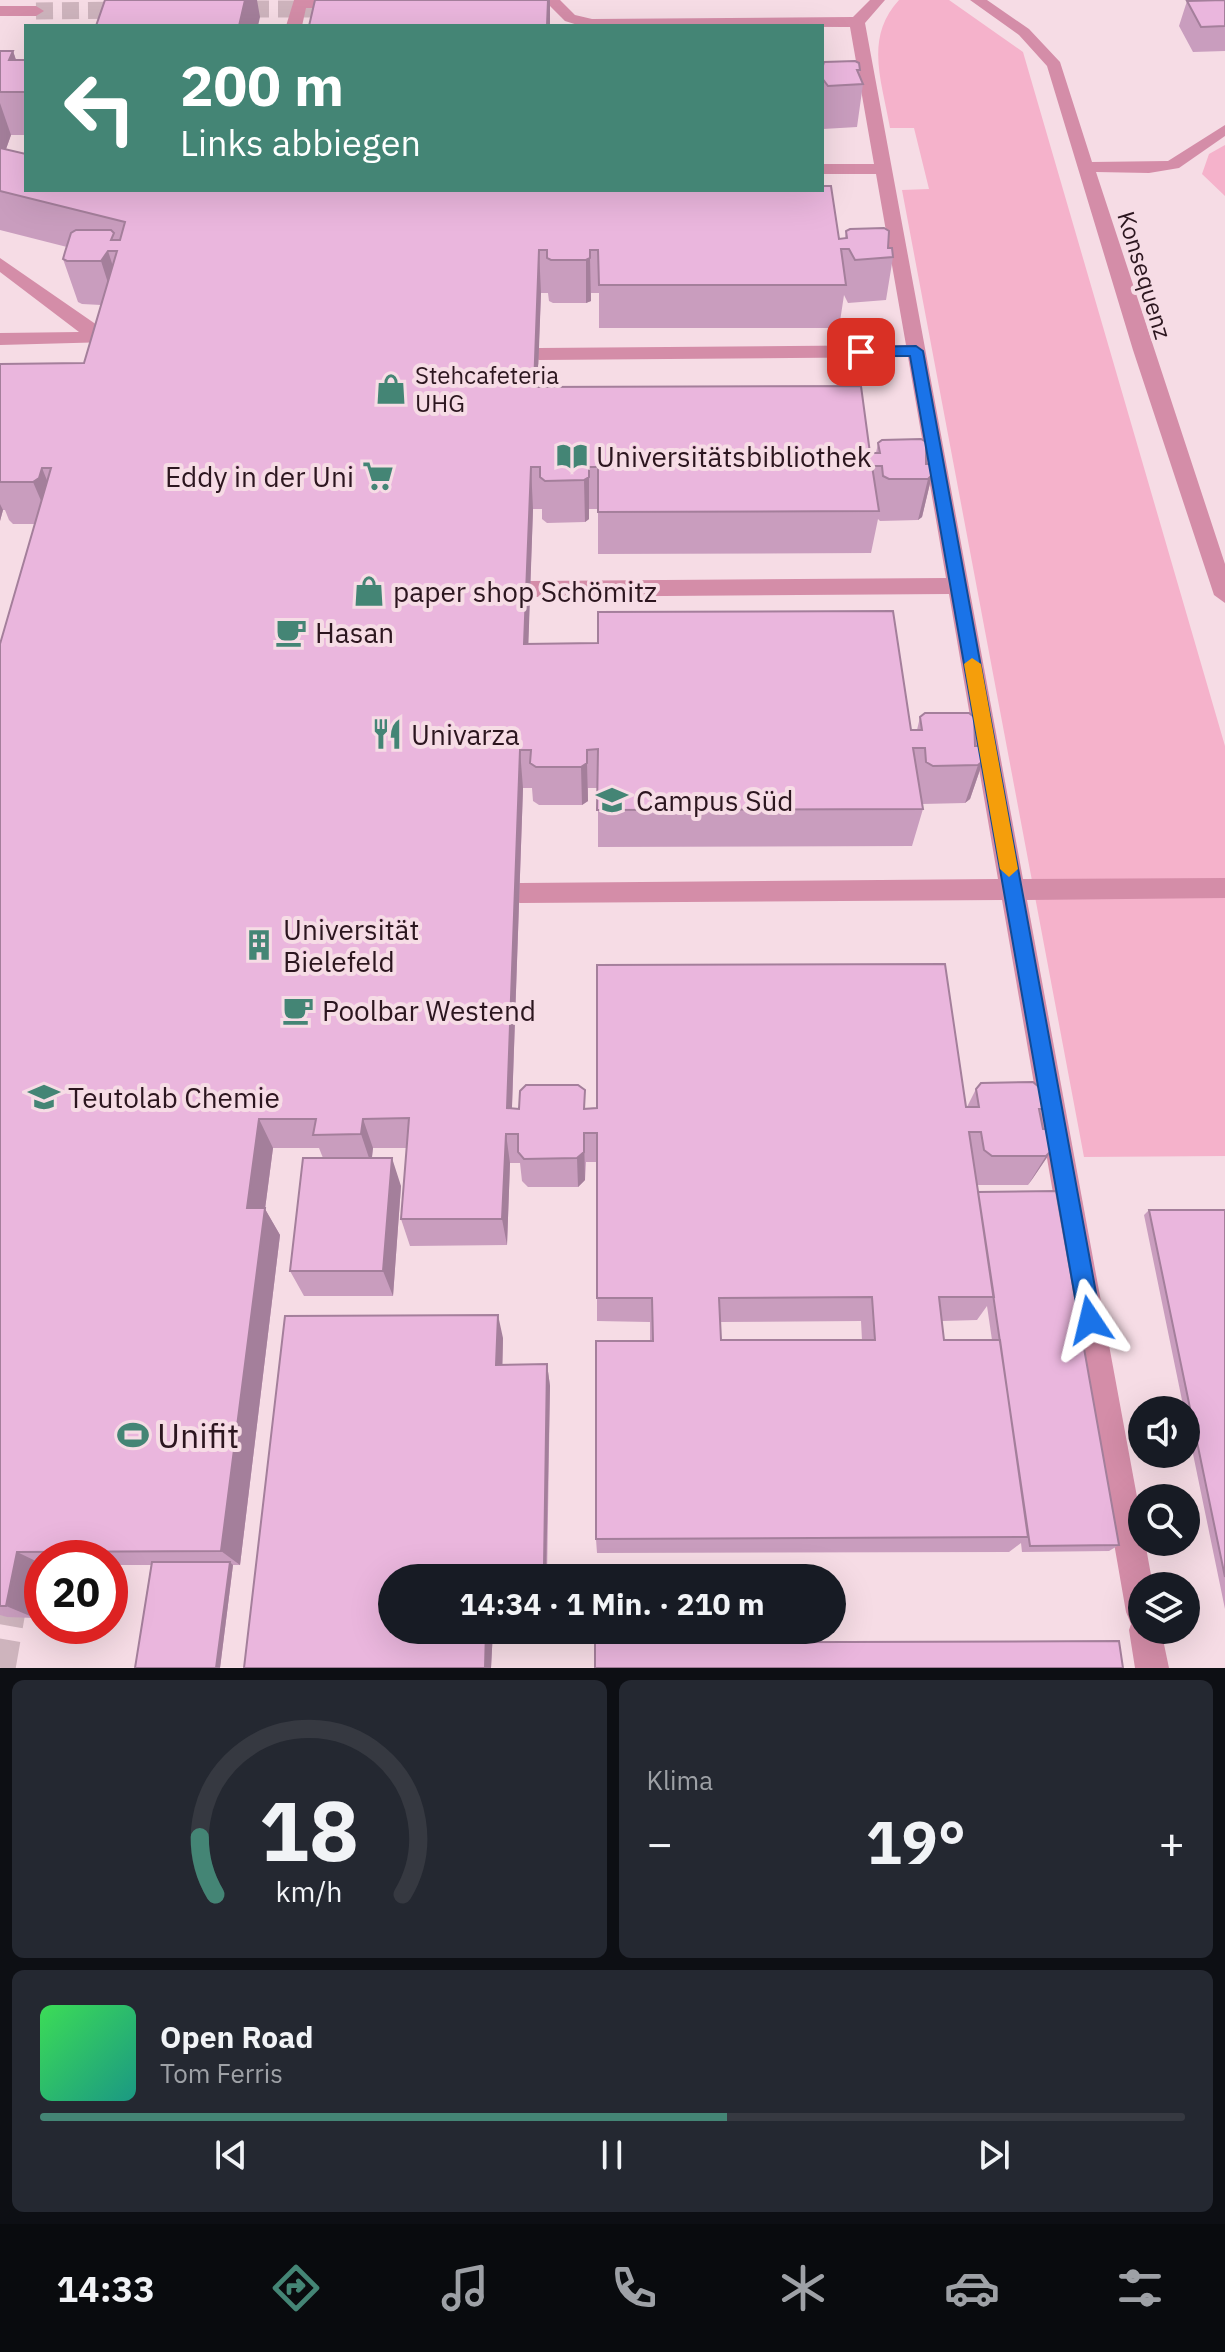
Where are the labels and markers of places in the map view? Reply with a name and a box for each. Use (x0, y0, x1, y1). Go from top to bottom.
pin (827, 318, 895, 386)
place label: Stehcafeteria UHG (415, 359, 559, 419)
shop icon: Stehcafeteria UHG (374, 372, 408, 406)
place label: Universitätsbibliothek (596, 438, 872, 475)
library icon: Universitätsbibliothek (555, 439, 589, 473)
place label: Eddy in der Uni (165, 458, 354, 495)
supermarket icon: Eddy in der Uni (361, 459, 395, 493)
place label: paper shop Schömitz (393, 573, 657, 610)
shop icon: paper shop Schömitz (352, 574, 386, 608)
place label: Hasan (315, 614, 394, 651)
cafe icon: Hasan (274, 615, 308, 649)
place label: Univarza (411, 716, 520, 753)
restaurant icon: Univarza (370, 717, 404, 751)
place label: Campus Süd (636, 782, 794, 819)
school or university icon: Campus Süd (595, 783, 629, 817)
place label: Universität Bielefeld (283, 911, 419, 980)
building icon: Universität Bielefeld (242, 928, 276, 962)
place label: Poolbar Westend (322, 992, 536, 1029)
cafe icon: Poolbar Westend (281, 993, 315, 1027)
place label: Teutolab Chemie (68, 1079, 280, 1116)
school or university icon: Teutolab Chemie (27, 1080, 61, 1114)
place label: Unifit (157, 1413, 239, 1457)
sports icon: Unifit (116, 1418, 150, 1452)

